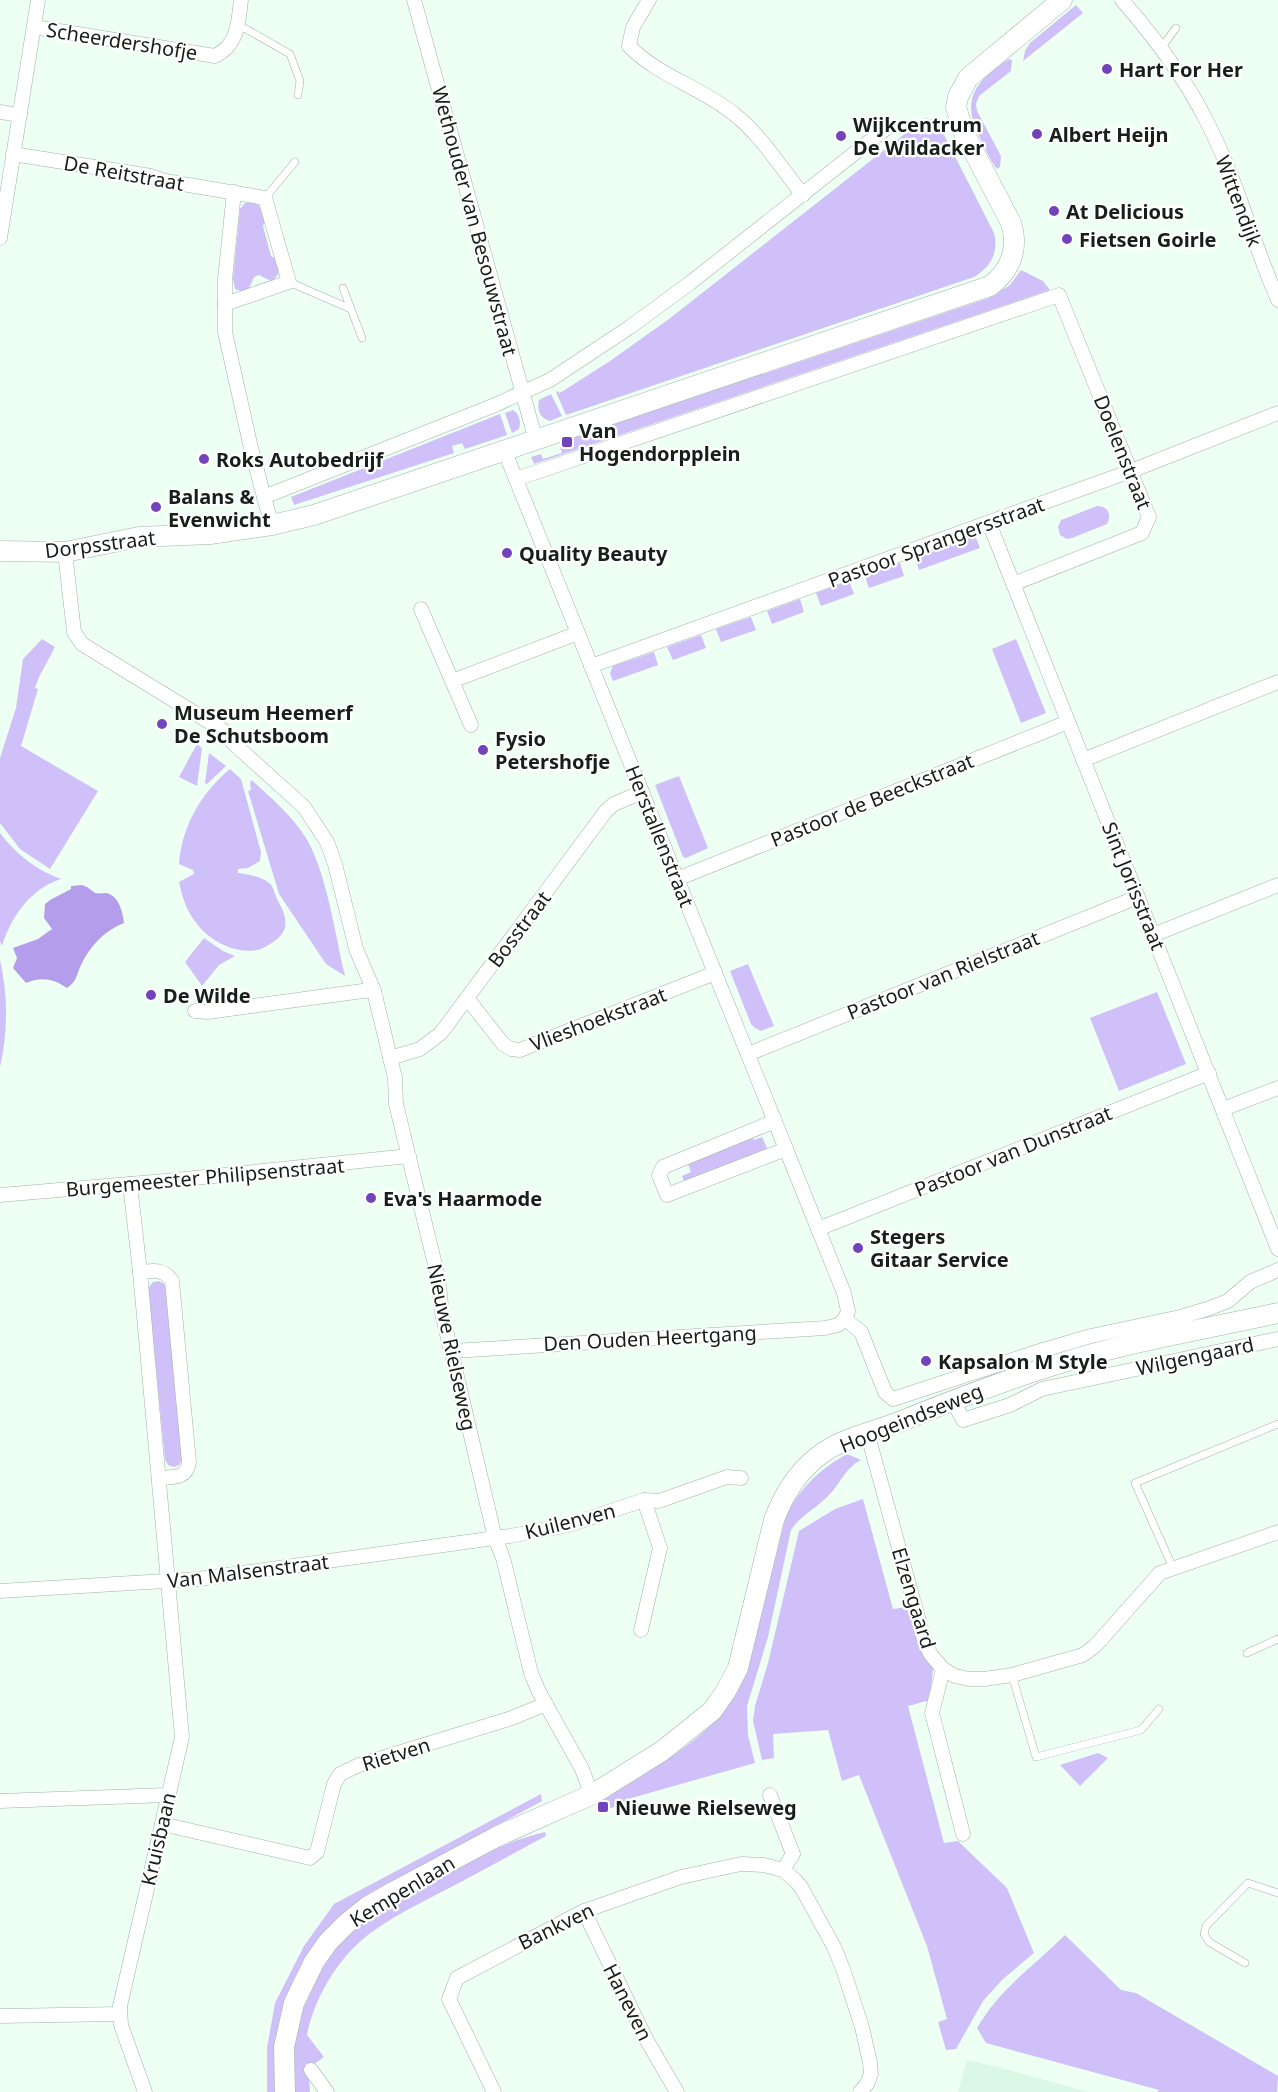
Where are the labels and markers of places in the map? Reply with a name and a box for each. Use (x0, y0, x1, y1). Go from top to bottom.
place label: Hart For Her (1119, 56, 1243, 83)
marker: Hart For Her (1100, 62, 1114, 76)
place label: Wijkcentrum De Wildacker (853, 111, 984, 161)
place label: Albert Heijn (1049, 121, 1168, 148)
marker: Albert Heijn (1030, 127, 1044, 141)
marker: Wijkcentrum De Wildacker (834, 129, 848, 143)
place label: At Delicious (1066, 198, 1184, 225)
marker: At Delicious (1047, 204, 1061, 218)
place label: Fietsen Goirle (1079, 226, 1217, 253)
marker: Fietsen Goirle (1060, 232, 1074, 246)
place label: Van Hogendorpplein (579, 417, 741, 467)
marker: Van Hogendorpplein (560, 435, 574, 449)
place label: Roks Autobedrijf (216, 446, 384, 473)
marker: Roks Autobedrijf (197, 452, 211, 466)
place label: Balans & Evenwicht (168, 483, 271, 533)
marker: Balans & Evenwicht (149, 500, 163, 514)
place label: Quality Beauty (519, 540, 668, 567)
marker: Quality Beauty (500, 546, 514, 560)
place label: Museum Heemerf De Schutsboom (174, 699, 354, 749)
marker: Museum Heemerf De Schutsboom (155, 717, 169, 731)
place label: Fysio Petershofje (495, 725, 610, 775)
marker: Fysio Petershofje (476, 743, 490, 757)
place label: De Wilde (163, 982, 251, 1009)
marker: De Wilde (144, 988, 158, 1002)
place label: Eva's Haarmode (383, 1185, 542, 1212)
marker: Eva's Haarmode (364, 1191, 378, 1205)
place label: Stegers Gitaar Service (870, 1223, 1009, 1273)
marker: Stegers Gitaar Service (851, 1241, 865, 1255)
place label: Kapsalon M Style (938, 1348, 1108, 1375)
marker: Kapsalon M Style (919, 1354, 933, 1368)
place label: Nieuwe Rielseweg (615, 1794, 797, 1821)
marker: Nieuwe Rielseweg (596, 1800, 610, 1814)

